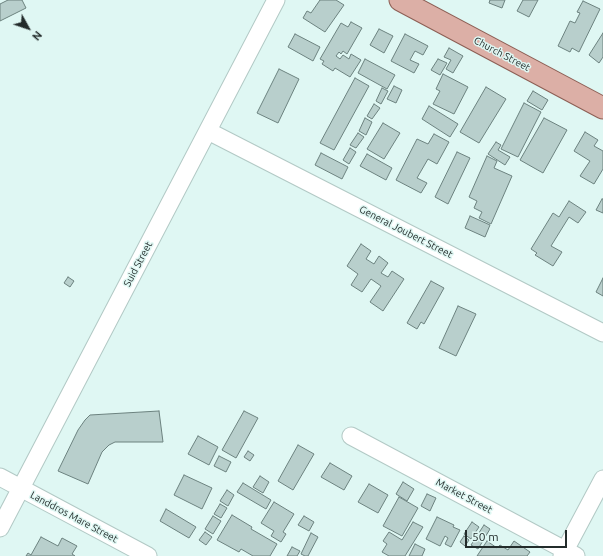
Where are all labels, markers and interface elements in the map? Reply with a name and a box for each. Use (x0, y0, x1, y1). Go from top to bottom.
north arrow (8, 8, 48, 48)
text: N (30, 29, 44, 43)
street label: Church Street (472, 34, 532, 74)
street label: General Joubert Street (357, 203, 455, 261)
street label: Suid Street (121, 239, 155, 289)
street label: Market Street (434, 476, 494, 516)
street label: Landdros Mare Street (28, 489, 120, 545)
scale bar (467, 522, 569, 548)
text: 50 m (472, 530, 499, 543)

